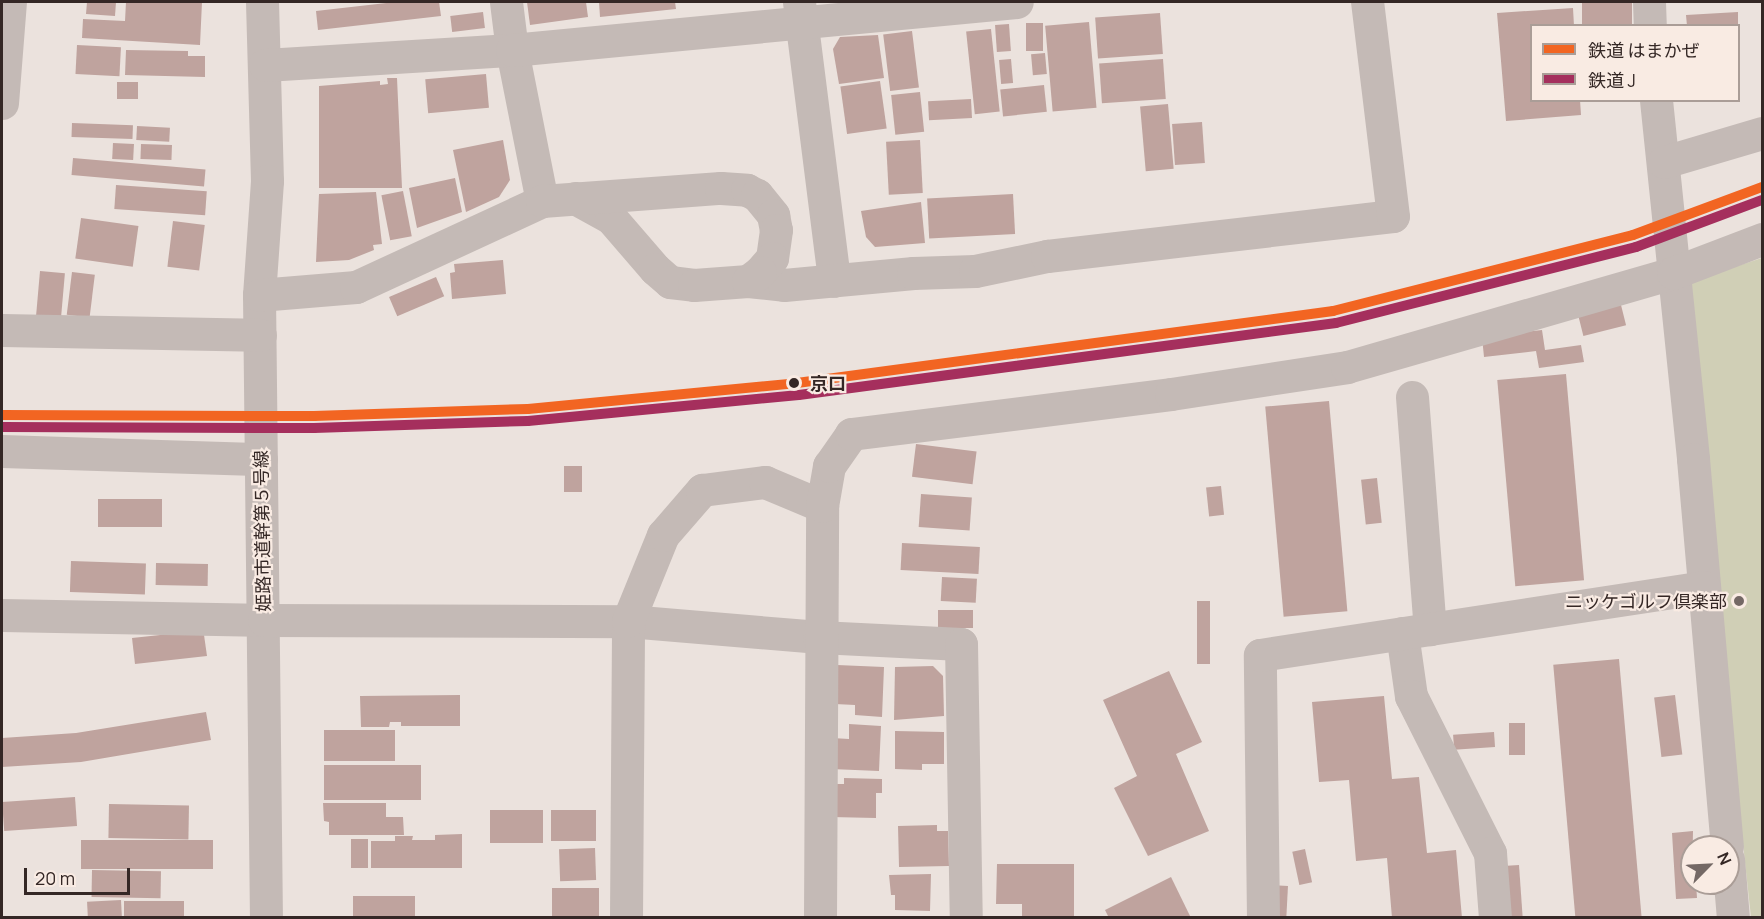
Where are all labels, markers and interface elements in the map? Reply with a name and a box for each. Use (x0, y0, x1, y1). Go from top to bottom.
legend (1530, 24, 1740, 102)
text: 鉄道 はまかぜ (1588, 38, 1700, 62)
text: 鉄道 J (1588, 68, 1636, 92)
marker: 京口 (783, 372, 805, 394)
place label: 京口 (810, 372, 846, 394)
street label: 姫路市道幹第５号線 (250, 450, 274, 612)
place label: ニッケゴルフ倶楽部 (1565, 590, 1727, 612)
marker: ニッケゴルフ倶楽部 (1732, 594, 1746, 608)
north arrow (1680, 835, 1740, 895)
text: N (1712, 849, 1737, 868)
scale bar (27, 856, 134, 894)
text: 20 m (35, 866, 75, 890)

